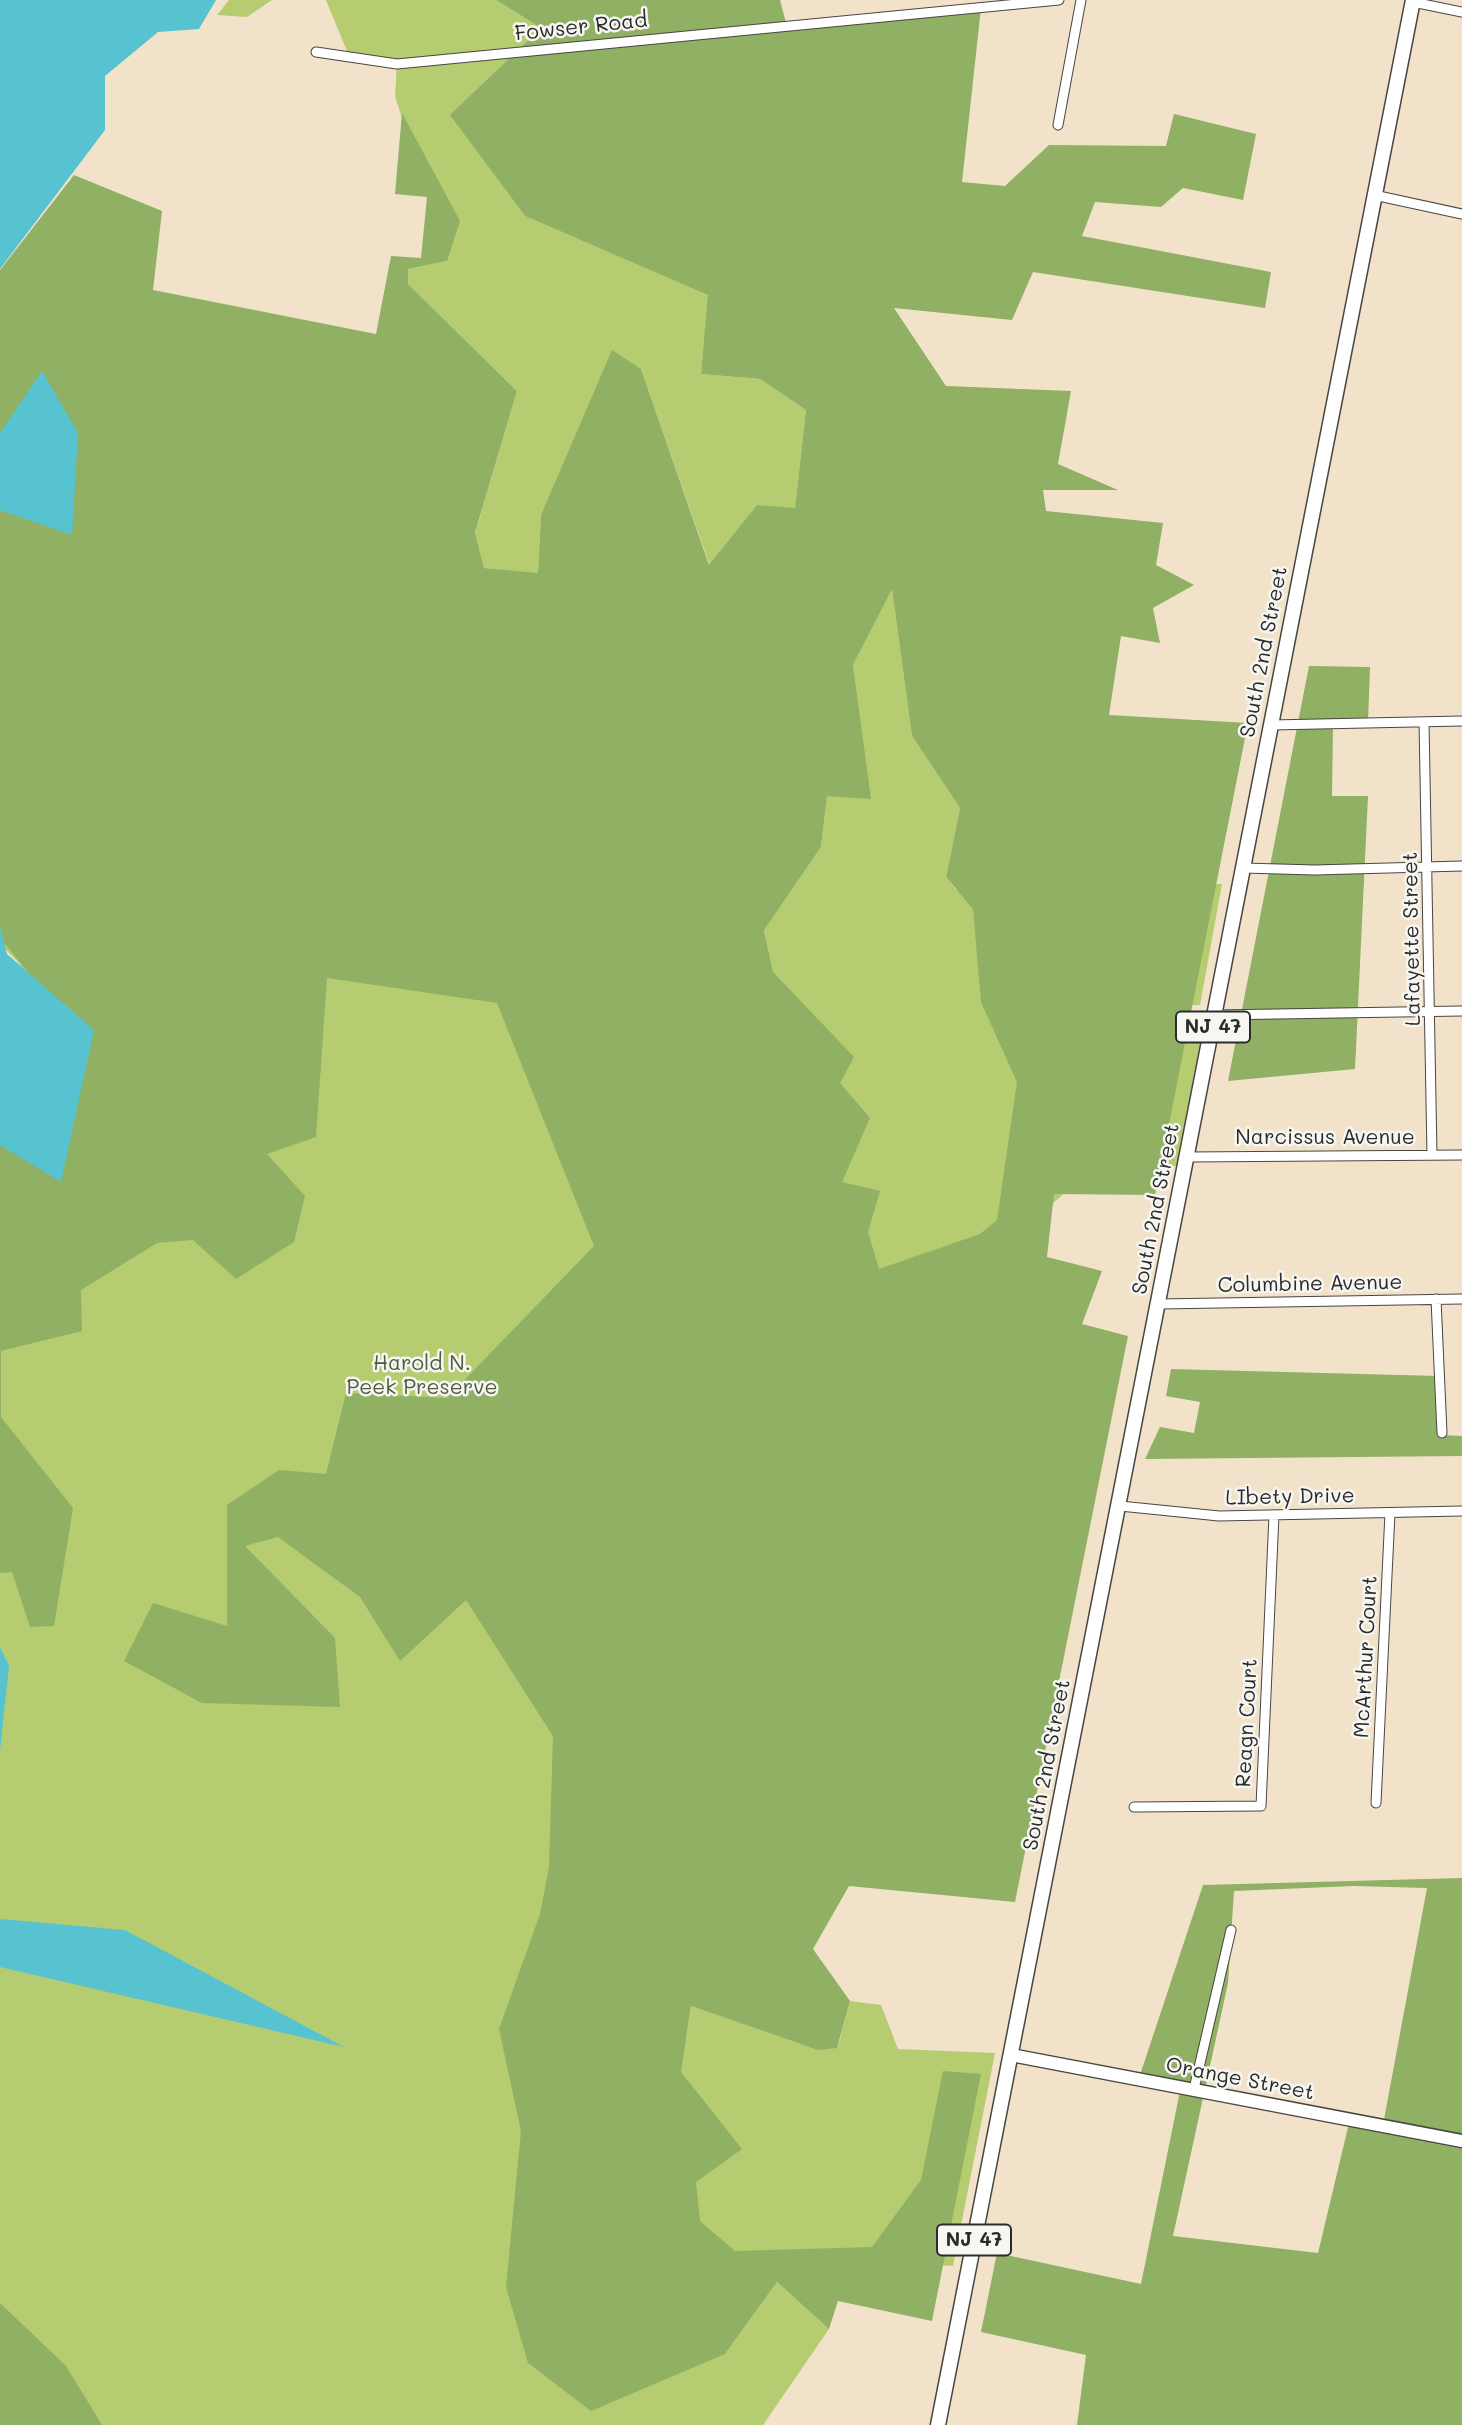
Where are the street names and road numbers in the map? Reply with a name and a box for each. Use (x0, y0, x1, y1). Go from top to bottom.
street label: Fowser Road (513, 8, 649, 46)
street label: South 2nd Street (1235, 564, 1293, 740)
street label: Lafayette Street (1398, 852, 1426, 1026)
road number: NJ 47 (1176, 1012, 1250, 1042)
street label: South 2nd Street (1127, 1121, 1185, 1297)
street label: Narcissus Avenue (1235, 1125, 1415, 1151)
street label: Columbine Avenue (1217, 1270, 1403, 1298)
street label: LIbety Drive (1225, 1483, 1355, 1511)
street label: McArthur Court (1349, 1575, 1383, 1739)
street label: Reagn Court (1231, 1658, 1263, 1788)
street label: South 2nd Street (1018, 1677, 1076, 1853)
street label: Orange Street (1164, 2052, 1316, 2106)
road number: NJ 47 (937, 2224, 1011, 2256)

